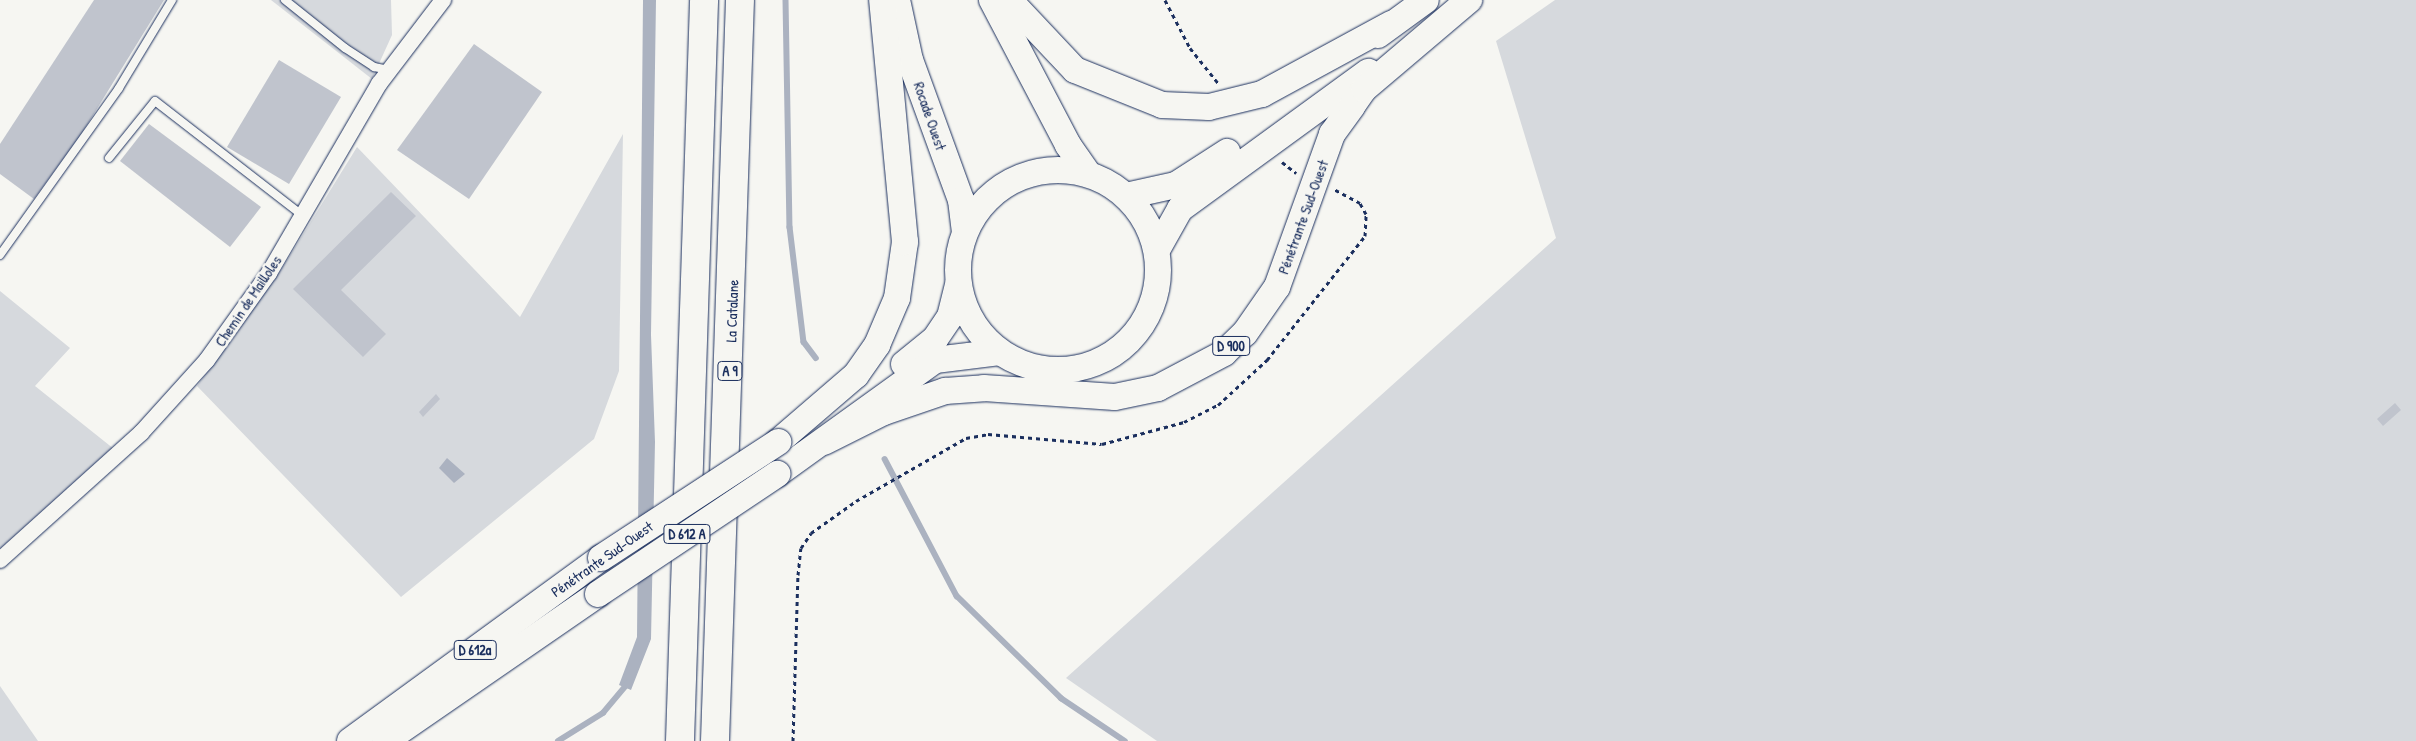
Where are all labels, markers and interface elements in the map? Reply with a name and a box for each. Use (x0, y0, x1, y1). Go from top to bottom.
street label: Rocade Ouest (910, 79, 950, 153)
street label: Pénétrante Sud-Ouest (1274, 157, 1332, 277)
street label: Chemin de Mailloles (211, 252, 285, 350)
street label: La Catalane (722, 279, 742, 343)
road number: D 900 (1211, 334, 1251, 358)
road number: A 9 (716, 360, 744, 382)
street label: Pénétrante Sud-Ouest (548, 517, 656, 601)
road number: D 612 A (663, 522, 711, 546)
road number: D 612a (452, 638, 498, 662)

